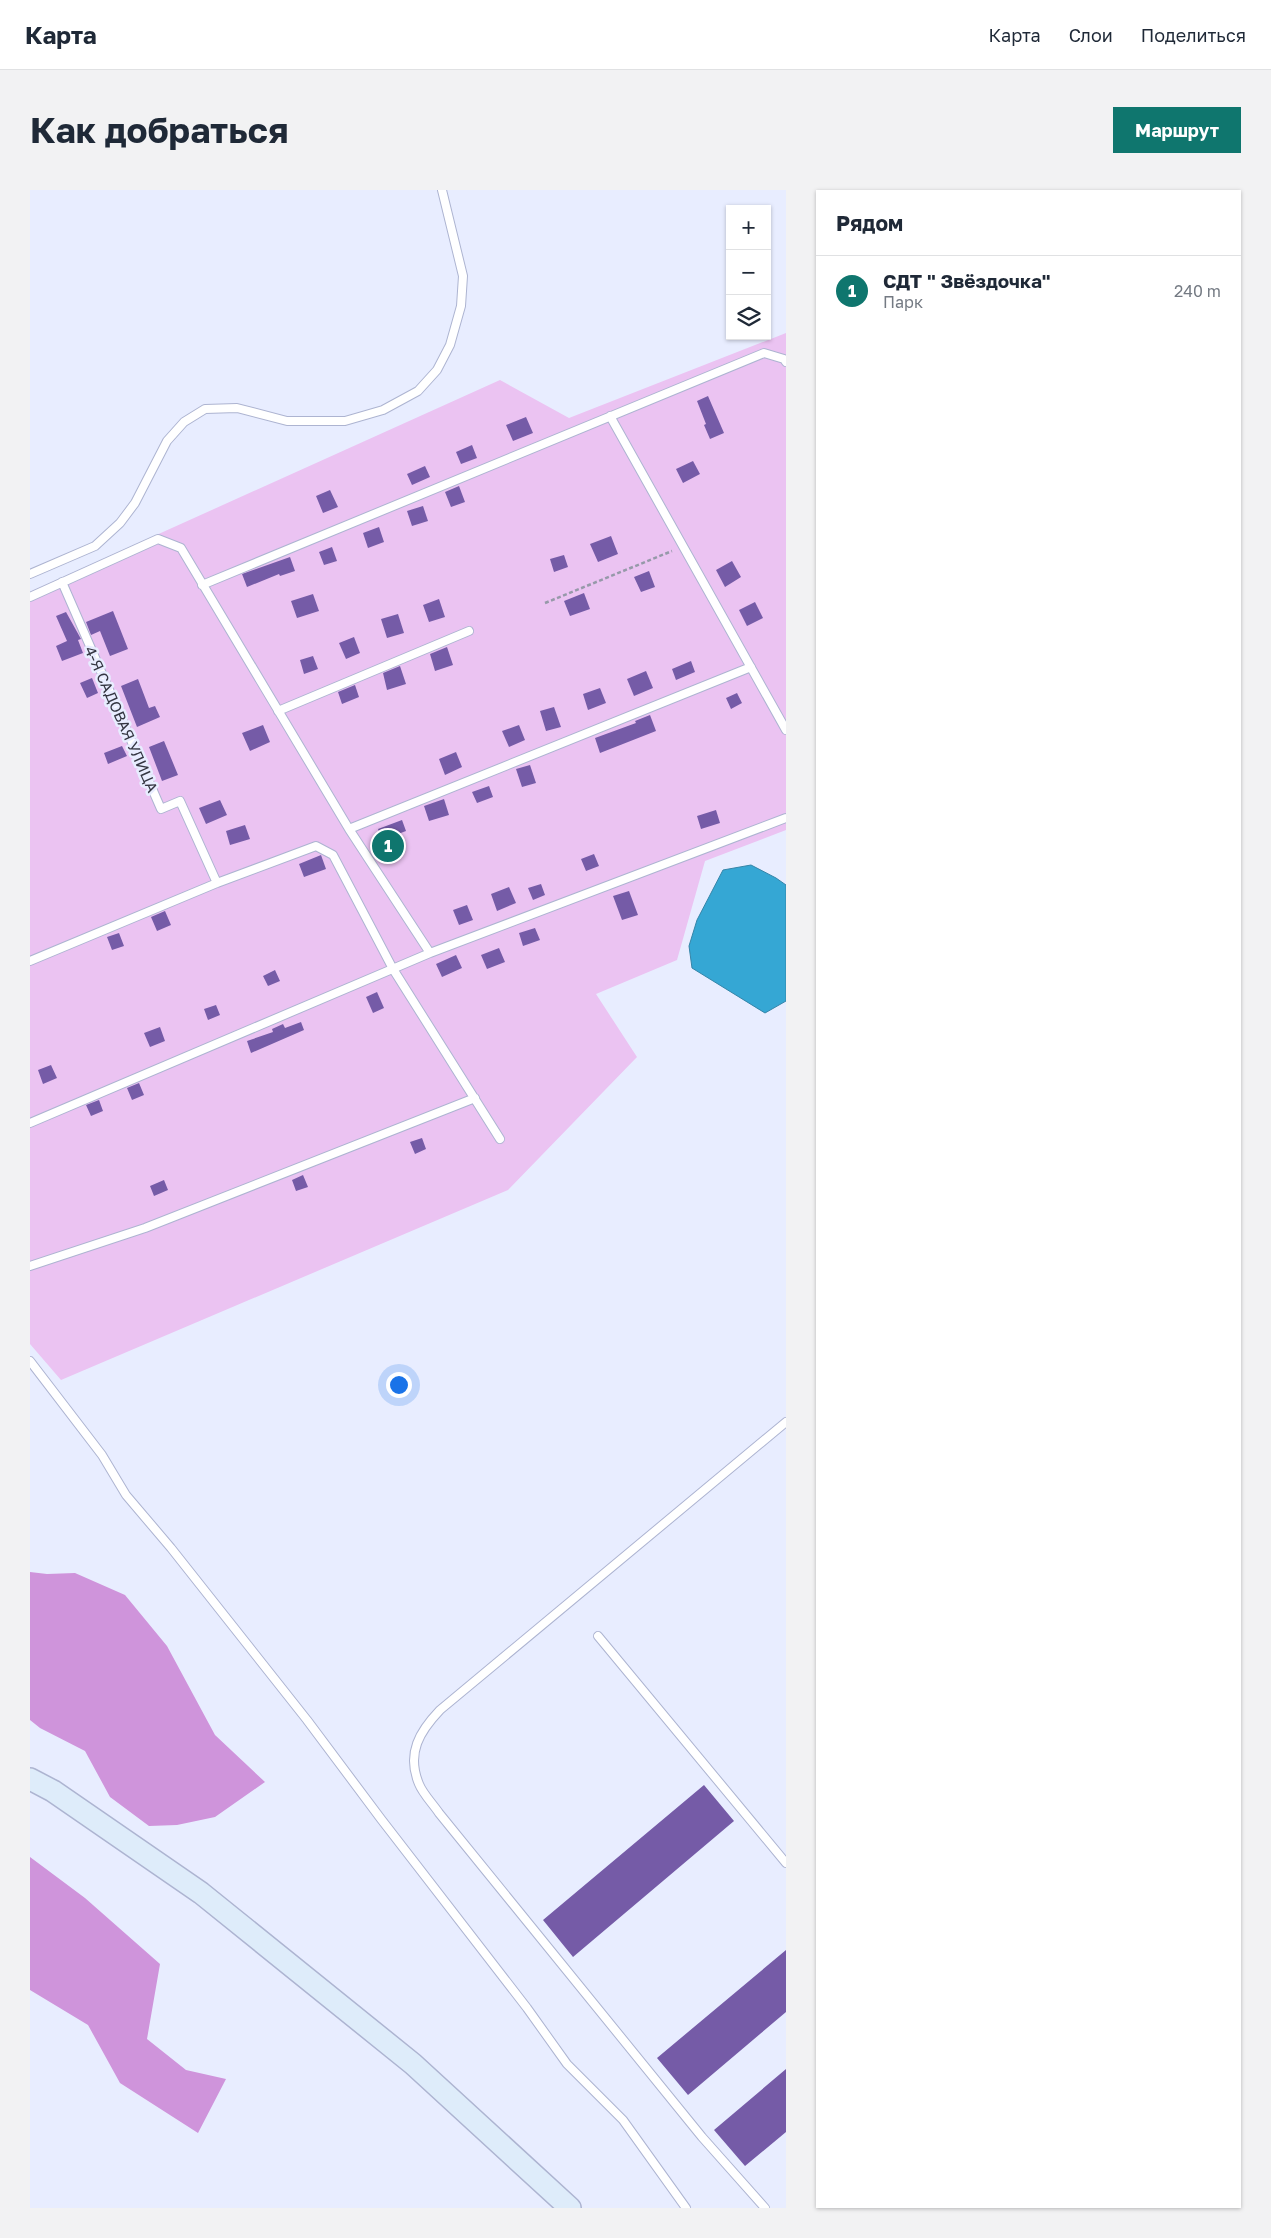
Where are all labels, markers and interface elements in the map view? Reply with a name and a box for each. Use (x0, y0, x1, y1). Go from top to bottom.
text: Карта (25, 20, 97, 49)
text: Карта (989, 24, 1041, 46)
text: Слои (1069, 24, 1113, 46)
text: Поделиться (1141, 24, 1246, 46)
button: Маршрут (1113, 107, 1241, 153)
text: Как добраться (30, 109, 288, 151)
map controls (726, 205, 771, 340)
button: + (726, 205, 771, 250)
text: Рядом (836, 210, 903, 236)
button: − (726, 250, 771, 295)
text: СДТ " Звёздочка" (883, 269, 1050, 292)
text: 1 (848, 281, 856, 301)
text: 240 m (1174, 281, 1221, 301)
text: Парк (883, 292, 923, 312)
button: layers (726, 295, 771, 340)
street label: 4-Я САДОВАЯ УЛИЦА (82, 643, 162, 795)
pin: 1 (372, 827, 404, 865)
your location (386, 1372, 412, 1398)

